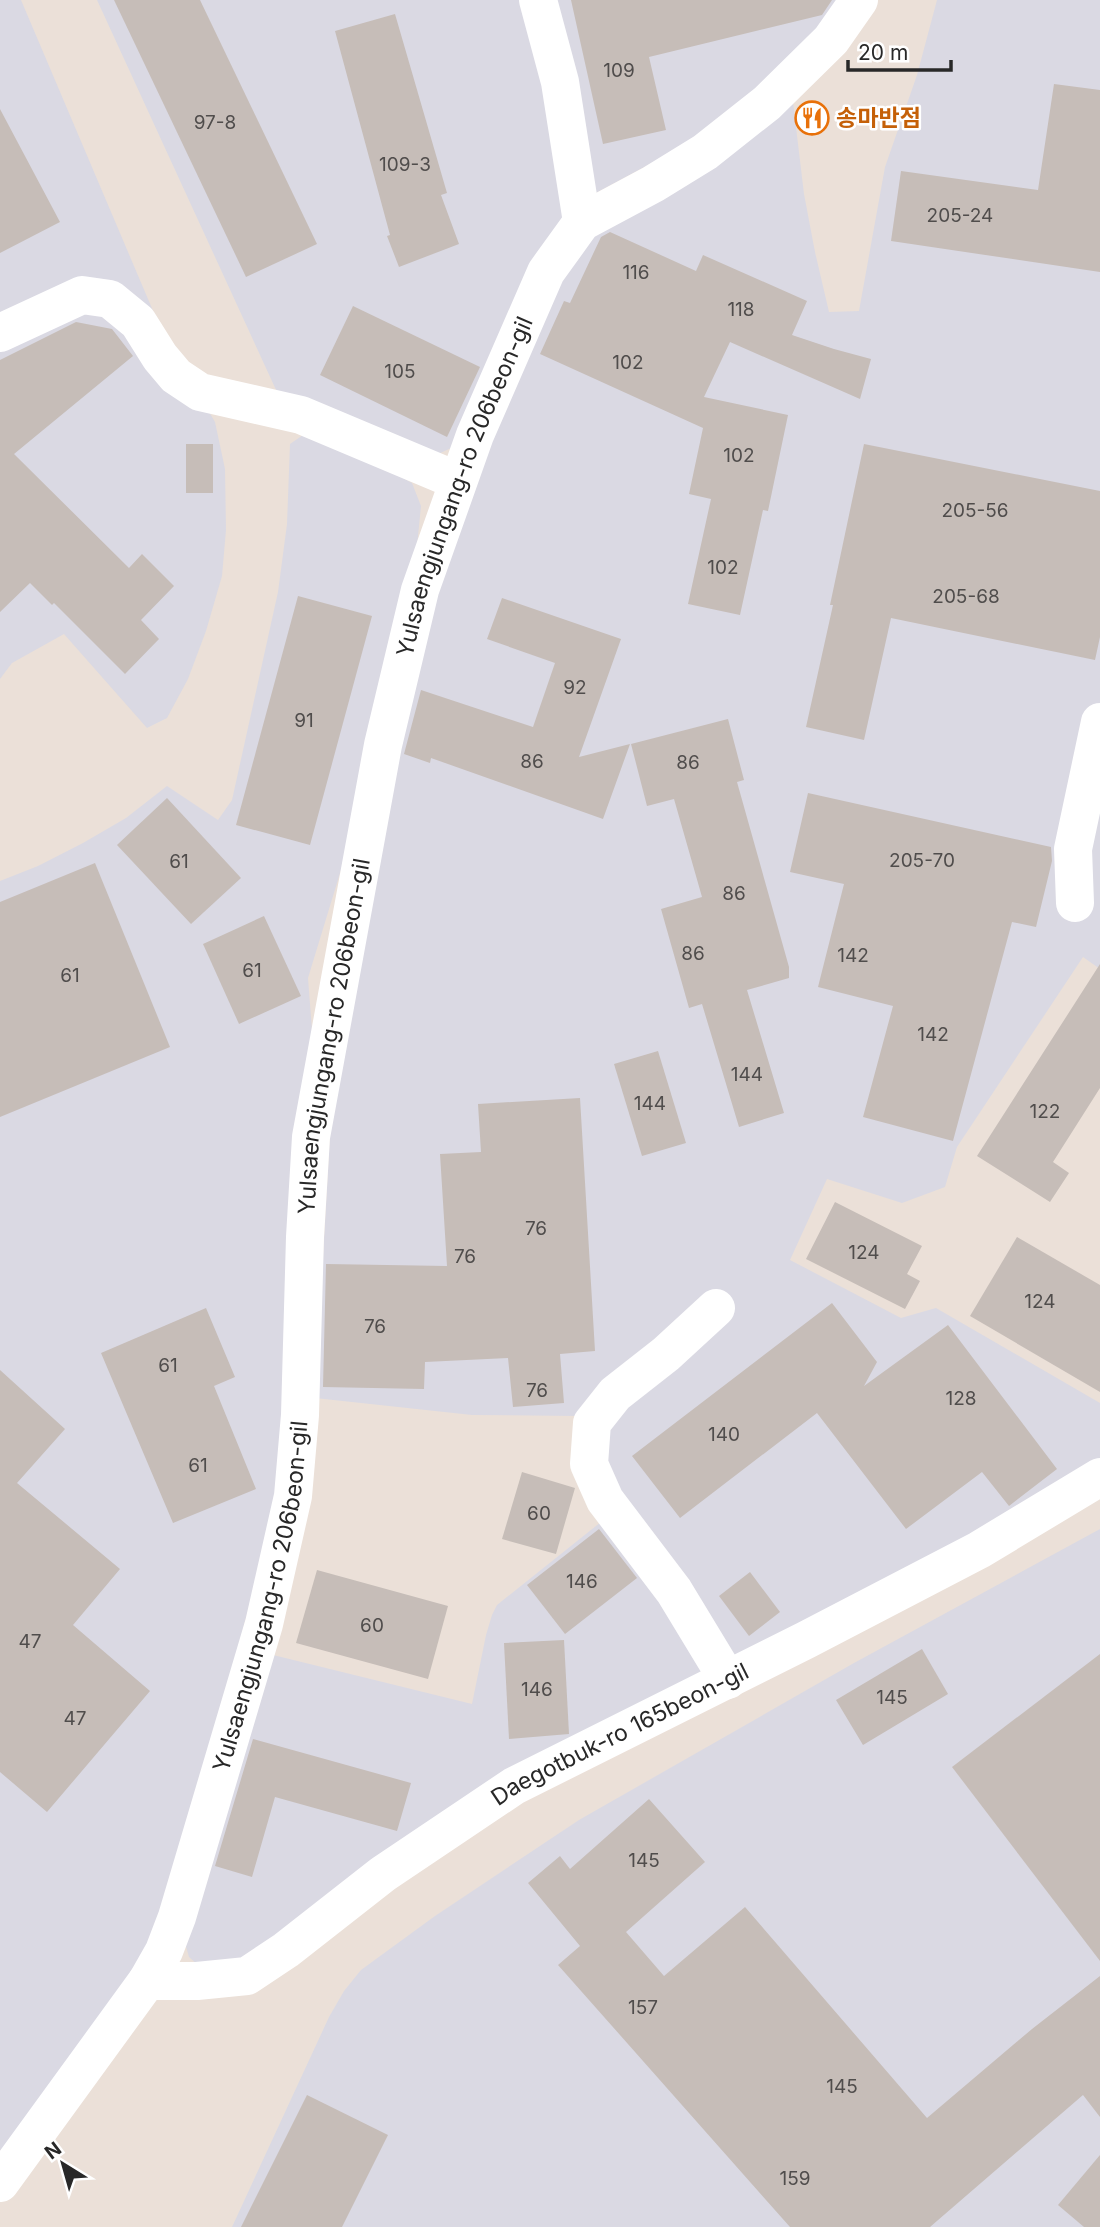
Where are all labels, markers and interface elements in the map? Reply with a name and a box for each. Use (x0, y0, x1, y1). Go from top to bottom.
scale bar (848, 28, 951, 72)
text: 20 m (858, 40, 908, 65)
house number: 109 (603, 59, 635, 82)
restaurant icon: 송마반점 (793, 99, 831, 137)
place label: 송마반점 (836, 104, 921, 132)
house number: 97-8 (194, 111, 236, 134)
house number: 109-3 (379, 153, 431, 176)
house number: 205-24 (927, 204, 993, 227)
house number: 116 (622, 261, 650, 284)
house number: 118 (727, 298, 755, 321)
street label: Yulsaengjungang-ro 206beon-gil (391, 312, 539, 660)
house number: 102 (612, 351, 644, 374)
house number: 105 (384, 360, 416, 383)
house number: 102 (723, 444, 755, 467)
house number: 205-56 (941, 499, 1009, 522)
house number: 102 (707, 556, 739, 579)
house number: 205-68 (932, 585, 1000, 608)
house number: 92 (563, 676, 587, 699)
house number: 91 (294, 709, 314, 732)
house number: 86 (520, 750, 544, 773)
house number: 86 (676, 751, 700, 774)
house number: 205-70 (889, 849, 955, 872)
house number: 61 (169, 850, 189, 873)
street label: Yulsaengjungang-ro 206beon-gil (292, 856, 376, 1215)
house number: 86 (722, 882, 746, 905)
house number: 86 (681, 942, 705, 965)
house number: 142 (837, 944, 869, 967)
house number: 61 (242, 959, 262, 982)
house number: 61 (60, 964, 80, 987)
house number: 142 (917, 1023, 949, 1046)
house number: 144 (731, 1063, 763, 1086)
house number: 144 (634, 1092, 666, 1115)
house number: 122 (1030, 1100, 1060, 1123)
house number: 76 (525, 1217, 547, 1240)
house number: 124 (848, 1241, 880, 1264)
house number: 76 (454, 1245, 476, 1268)
house number: 124 (1024, 1290, 1056, 1313)
house number: 76 (364, 1315, 386, 1338)
house number: 61 (158, 1354, 178, 1377)
house number: 76 (526, 1379, 548, 1402)
house number: 128 (945, 1387, 977, 1410)
street label: Yulsaengjungang-ro 206beon-gil (207, 1420, 313, 1775)
house number: 140 (708, 1423, 740, 1446)
house number: 61 (188, 1454, 208, 1477)
house number: 60 (527, 1502, 551, 1525)
house number: 146 (566, 1570, 598, 1593)
house number: 60 (360, 1614, 384, 1637)
house number: 47 (18, 1630, 42, 1653)
street label: Daegotbuk-ro 165beon-gil (486, 1657, 753, 1811)
house number: 146 (521, 1678, 553, 1701)
house number: 145 (876, 1686, 908, 1709)
house number: 47 (63, 1707, 87, 1730)
house number: 145 (628, 1849, 660, 1872)
house number: 157 (628, 1996, 658, 2019)
house number: 145 (826, 2075, 858, 2098)
north arrow (28, 2129, 98, 2199)
text: N (40, 2137, 66, 2164)
house number: 159 (779, 2167, 811, 2190)

